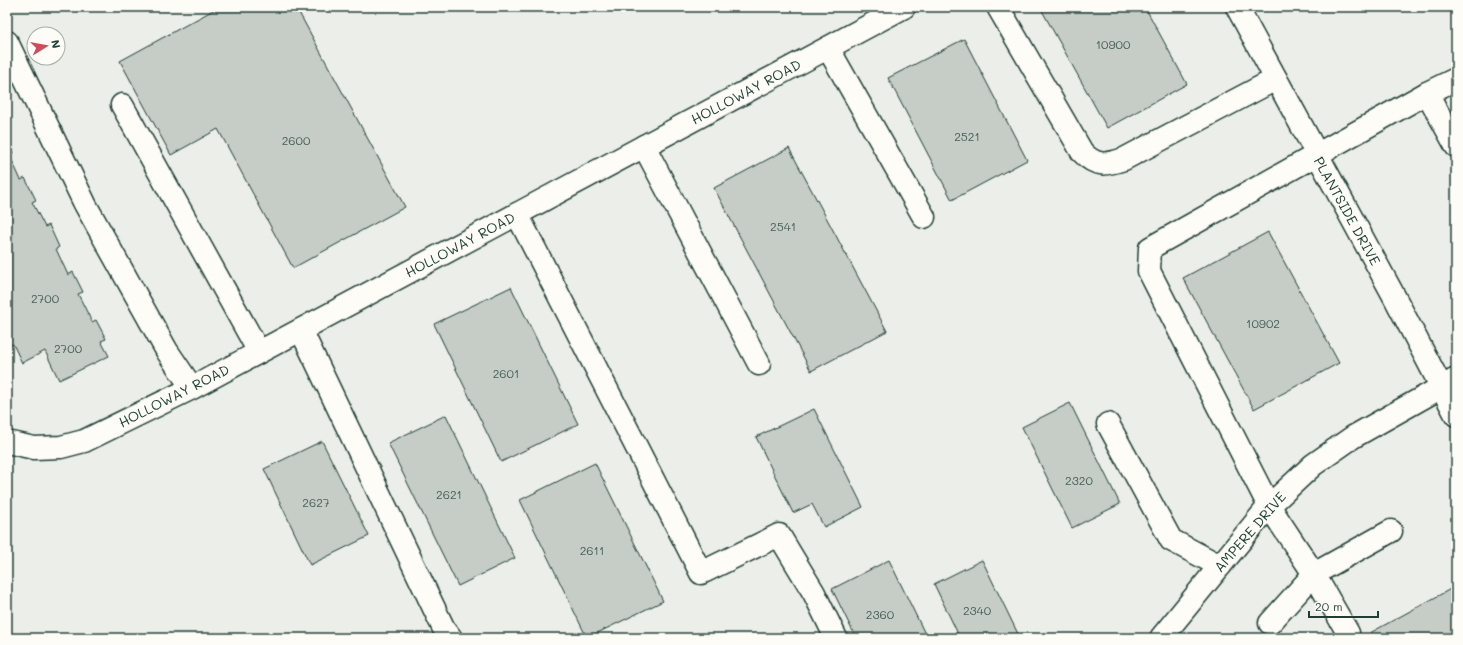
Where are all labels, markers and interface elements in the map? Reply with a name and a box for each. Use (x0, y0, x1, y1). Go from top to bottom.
north arrow (26, 26, 66, 66)
house number: 10900 (1096, 36, 1131, 52)
text: N (48, 38, 64, 50)
street label: HOLLOWAY ROAD (687, 55, 804, 129)
house number: 2521 (954, 128, 980, 144)
house number: 2600 (282, 132, 311, 148)
street label: PLANTSIDE DRIVE (1310, 153, 1385, 269)
street label: HOLLOWAY ROAD (401, 208, 518, 282)
house number: 2541 (770, 218, 796, 234)
house number: 2700 (31, 290, 60, 306)
house number: 10902 (1246, 315, 1280, 331)
house number: 2700 (54, 340, 83, 356)
street label: HOLLOWAY ROAD (115, 359, 232, 432)
house number: 2601 (493, 365, 519, 381)
house number: 2320 (1065, 472, 1093, 488)
house number: 2621 (436, 486, 462, 502)
street label: AMPERE DRIVE (1209, 487, 1290, 576)
house number: 2627 (302, 494, 330, 510)
house number: 2611 (580, 542, 604, 558)
scale bar (1309, 593, 1378, 619)
text: 20 m (1315, 598, 1343, 614)
house number: 2340 (963, 602, 992, 618)
house number: 2360 (866, 606, 895, 622)

